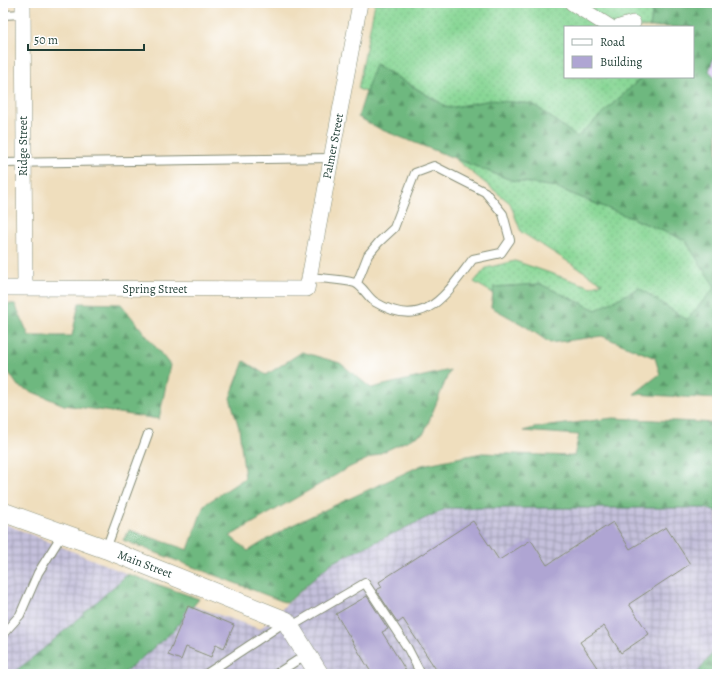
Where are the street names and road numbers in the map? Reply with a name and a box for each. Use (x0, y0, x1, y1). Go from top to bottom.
street label: Palmer Street (319, 112, 347, 180)
street label: Ridge Street (15, 116, 31, 176)
street label: Spring Street (122, 281, 188, 297)
street label: Main Street (115, 546, 175, 582)

